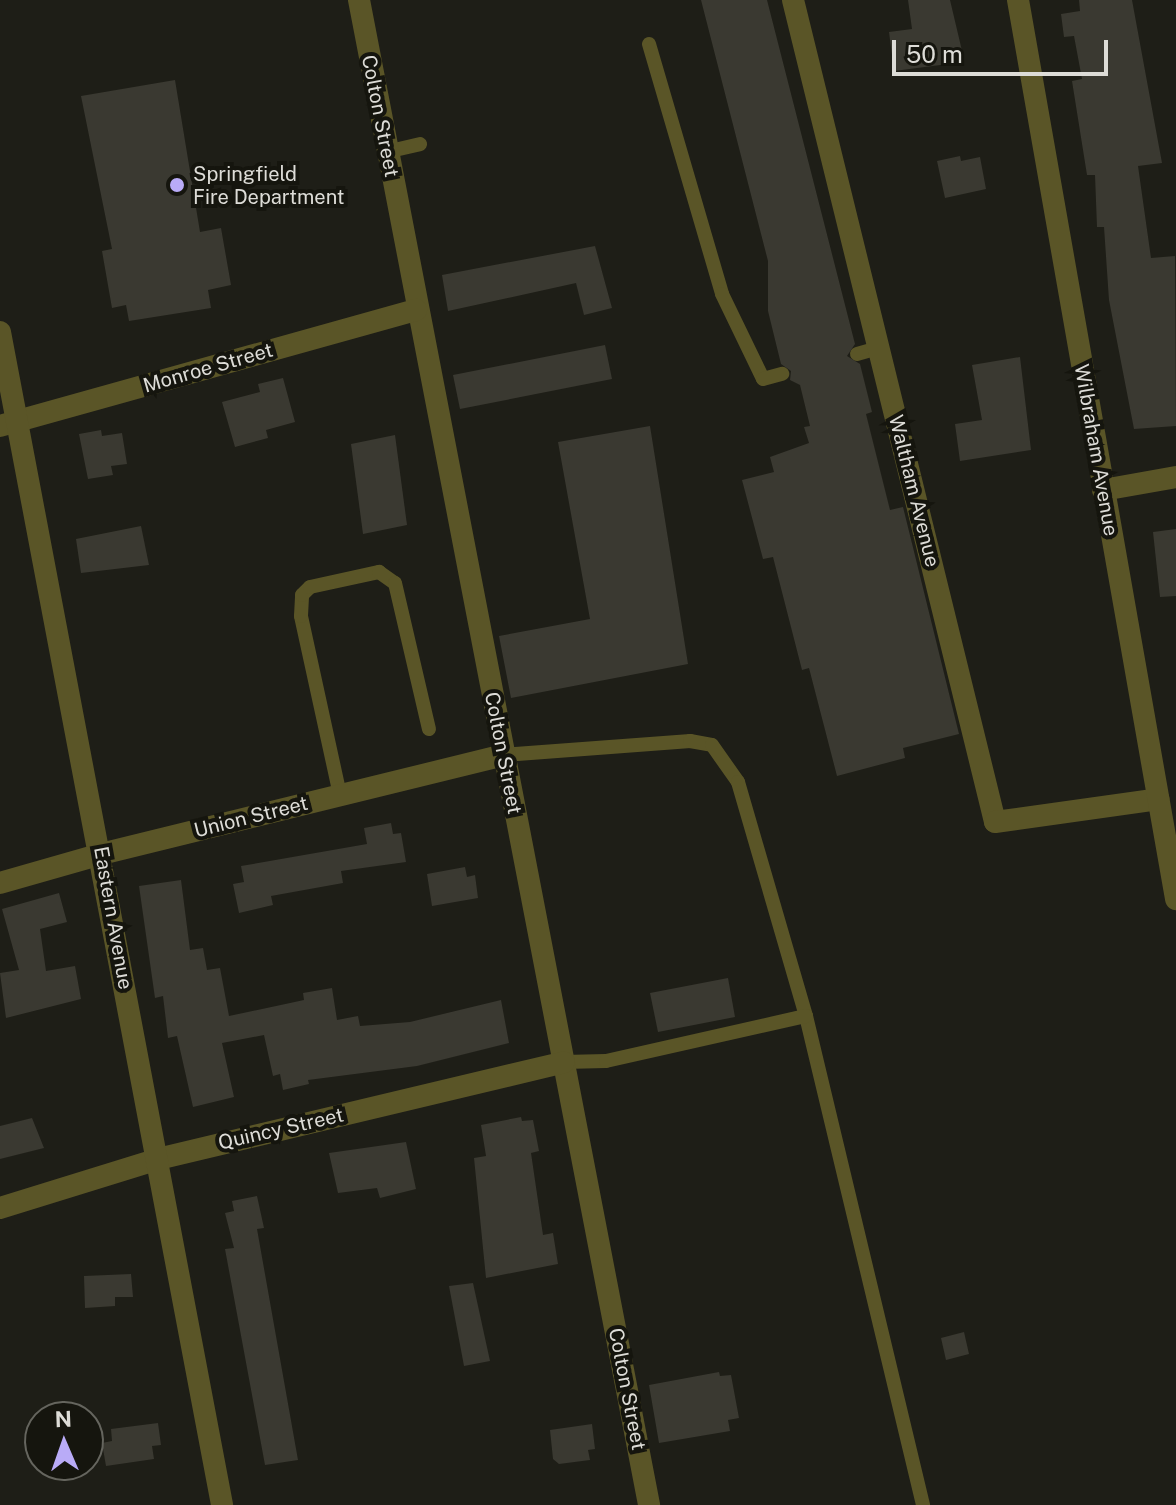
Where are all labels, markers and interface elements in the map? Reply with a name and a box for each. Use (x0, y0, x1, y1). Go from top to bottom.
scale bar (896, 24, 1112, 74)
text: 50 m (906, 40, 963, 68)
street label: Colton Street (356, 53, 404, 179)
place label: Springfield Fire Department (193, 162, 345, 209)
marker: Springfield Fire Department (168, 176, 186, 194)
street label: Monroe Street (140, 338, 276, 398)
street label: Wilbraham Avenue (1069, 362, 1123, 538)
street label: Waltham Avenue (884, 413, 944, 569)
street label: Colton Street (479, 690, 527, 816)
street label: Union Street (192, 791, 310, 843)
street label: Eastern Avenue (89, 845, 137, 991)
street label: Quincy Street (216, 1103, 346, 1155)
street label: Colton Street (603, 1326, 651, 1452)
north arrow (24, 1401, 104, 1481)
text: N (54, 1406, 72, 1432)

